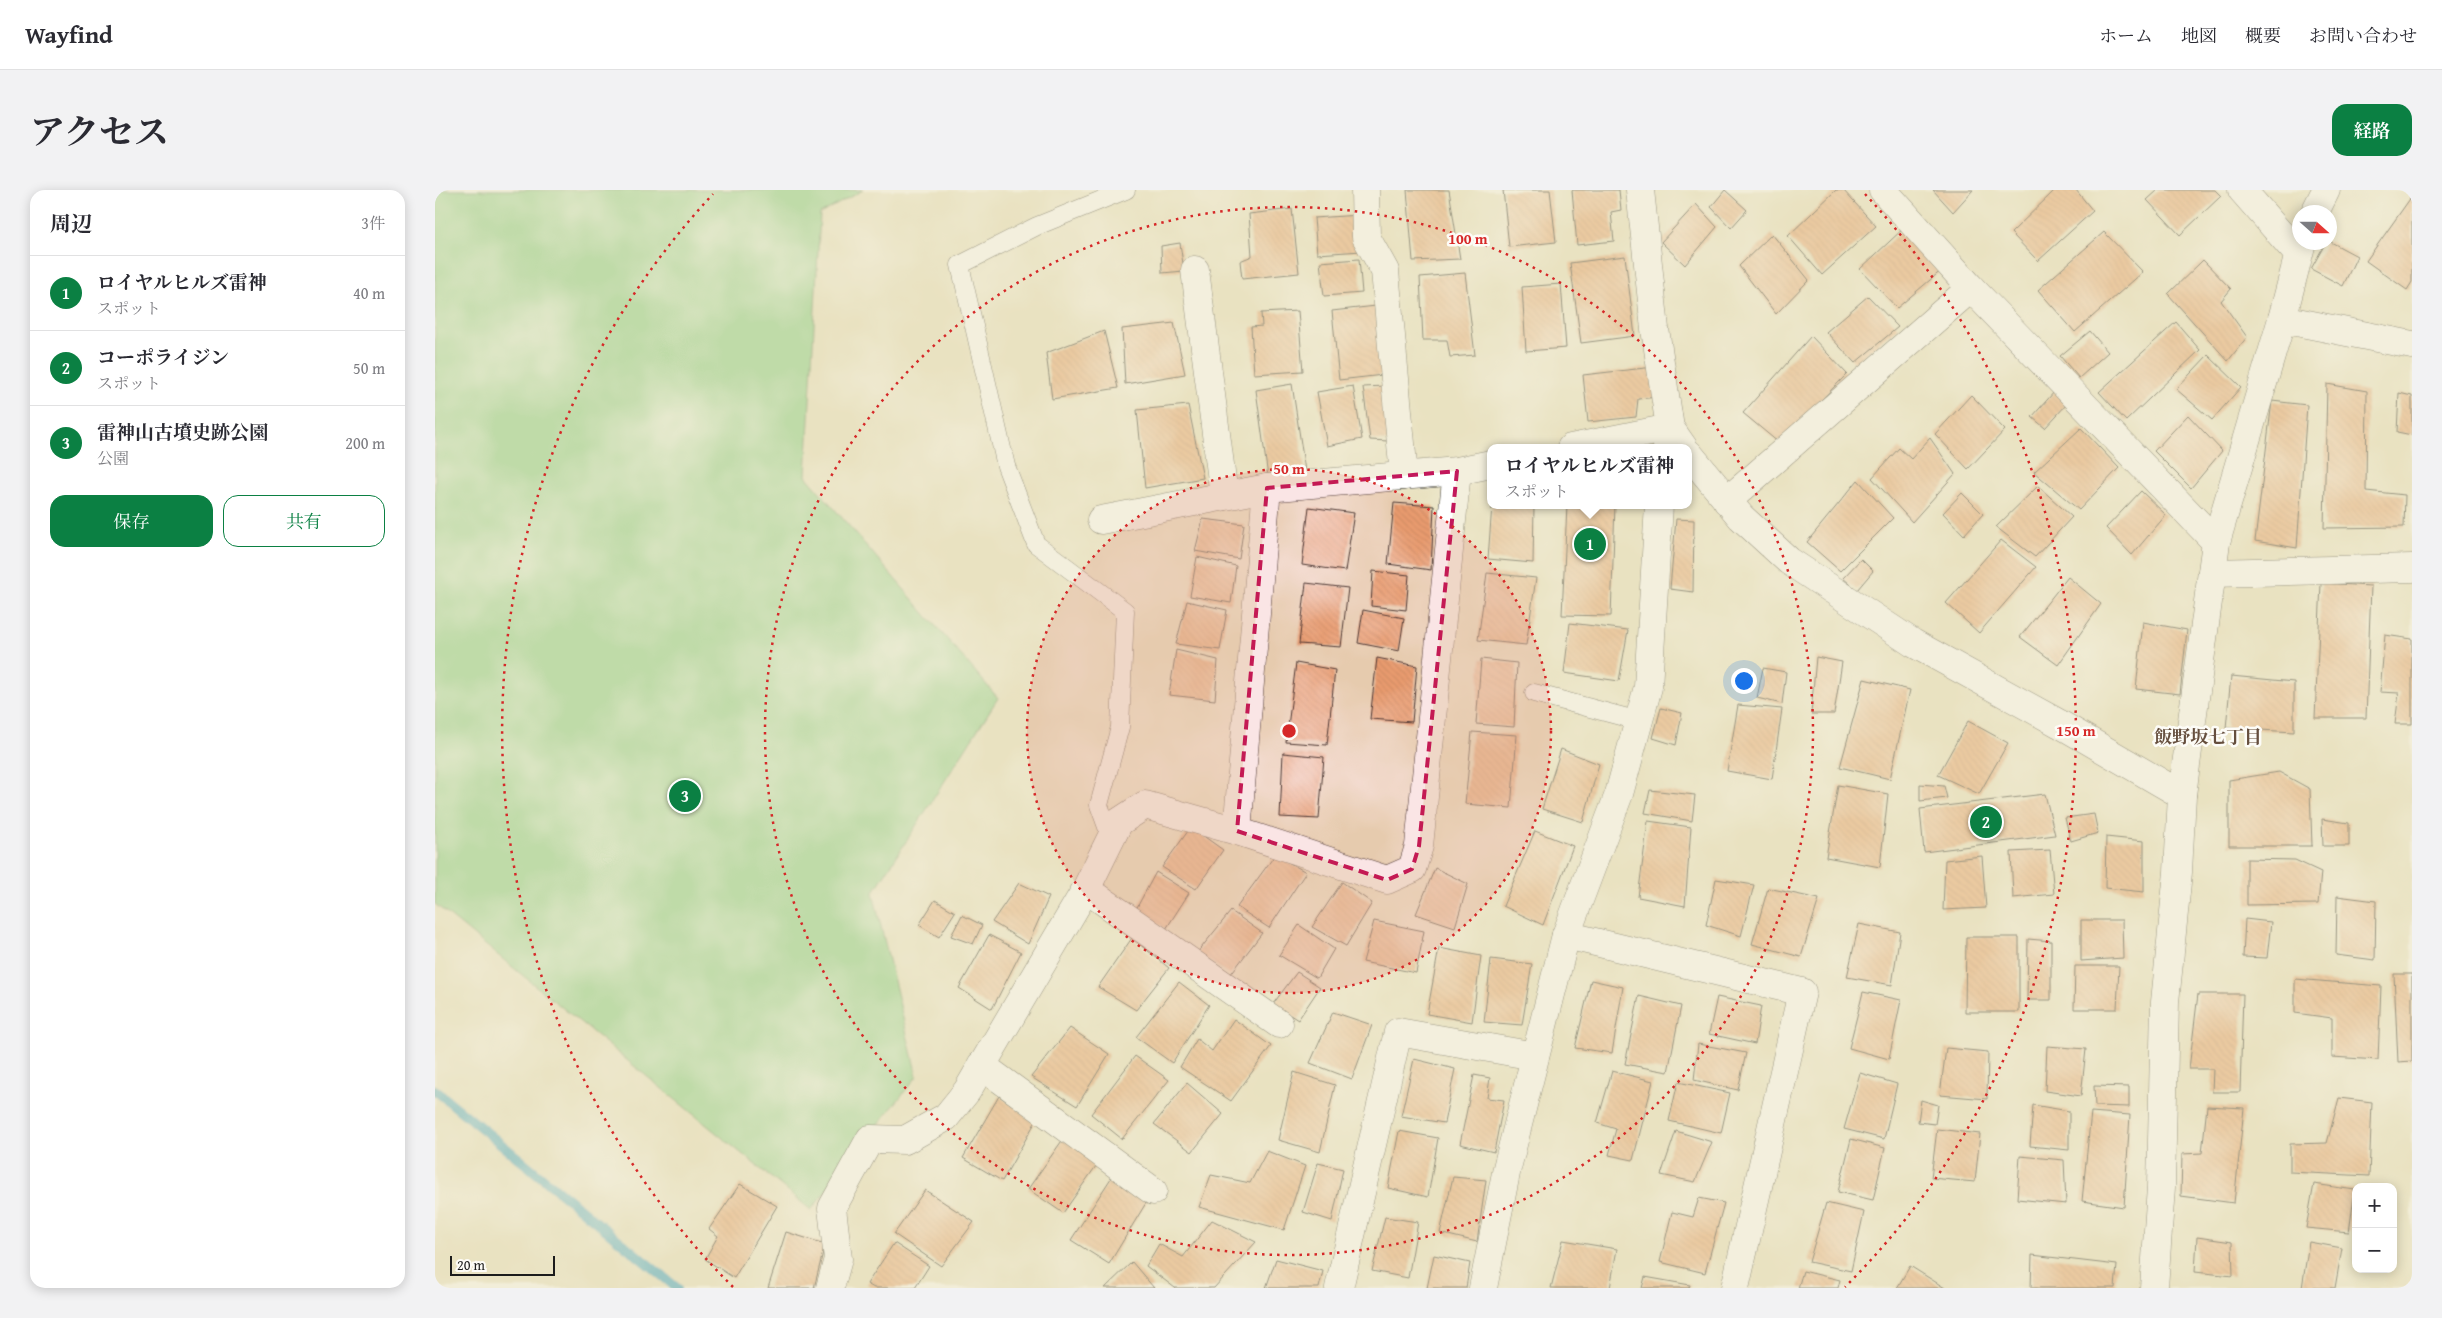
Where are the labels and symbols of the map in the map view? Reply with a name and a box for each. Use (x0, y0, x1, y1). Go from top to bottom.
north arrow (2292, 205, 2337, 250)
text: 100 m (1448, 228, 1488, 249)
text: 50 m (1273, 458, 1305, 479)
pin: 1 (1574, 525, 1606, 563)
your location (1731, 668, 1757, 694)
text: 150 m (2056, 720, 2096, 741)
centre of rings (1280, 722, 1298, 740)
district label: 飯野坂七丁目 (2154, 723, 2262, 750)
pin: 3 (669, 777, 701, 815)
pin: 2 (1970, 803, 2002, 841)
scale bar (450, 1253, 555, 1276)

